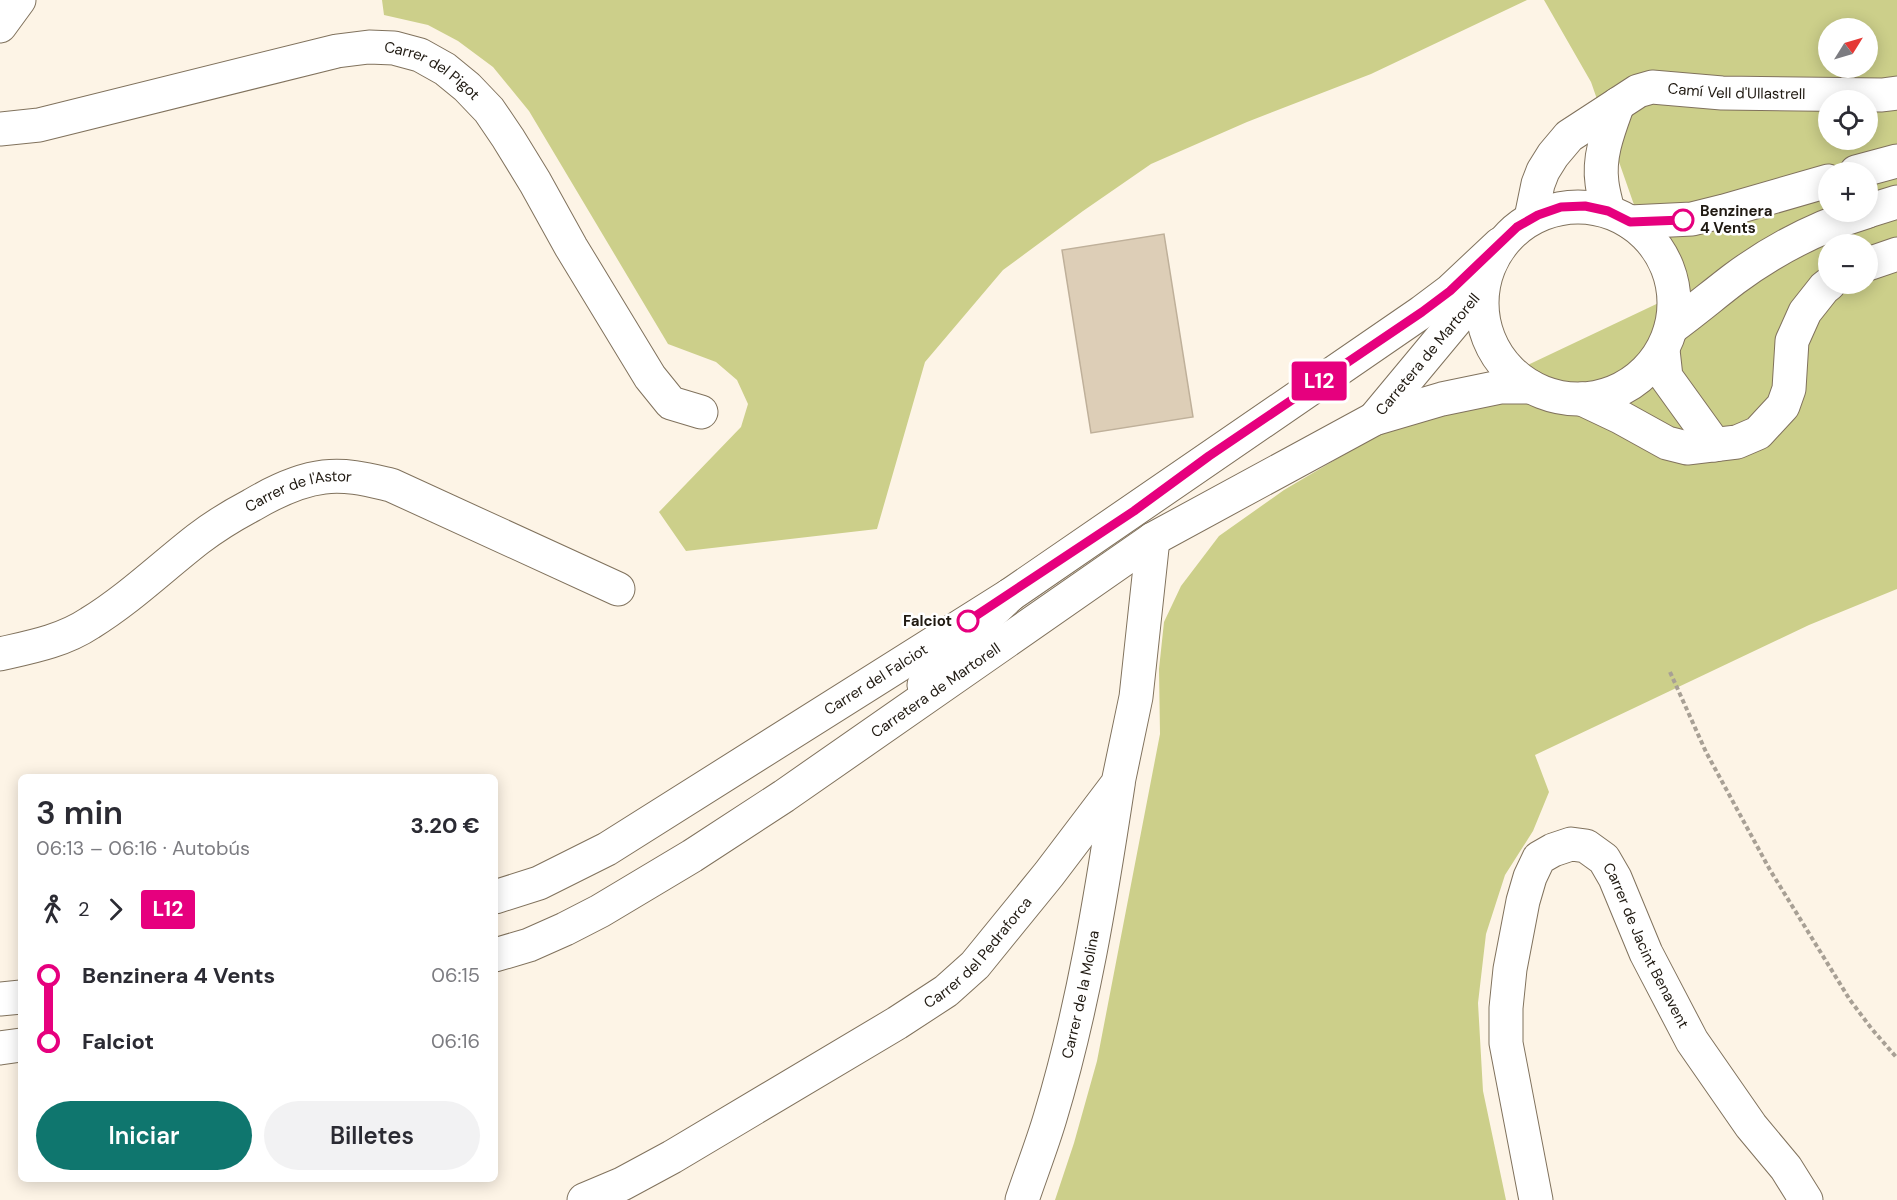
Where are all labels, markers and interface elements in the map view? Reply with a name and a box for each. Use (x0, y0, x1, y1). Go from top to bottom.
north arrow (1818, 18, 1878, 78)
map controls (1818, 18, 1878, 294)
street label: Carrer del Pigot (384, 38, 484, 104)
street label: Camí Vell d'Ullastrell (1667, 78, 1806, 104)
button: locate (1818, 90, 1878, 150)
button: + (1818, 162, 1878, 222)
place label: Benzinera 4 Vents (1700, 201, 1773, 238)
marker: Benzinera 4 Vents (1672, 209, 1694, 231)
button: − (1818, 234, 1878, 294)
street label: Carretera de Martorell (1371, 289, 1484, 420)
line badge: L12 (1284, 362, 1354, 400)
text: L12 (1304, 367, 1334, 395)
street label: Carrer de l'Astor (242, 466, 353, 517)
marker: Falciot (957, 610, 979, 632)
place label: Falciot (903, 611, 952, 631)
street label: Carretera de Martorell (867, 638, 1004, 742)
street label: Carrer del Falciot (820, 639, 932, 720)
text: 3 min (36, 791, 123, 834)
text: 3.20 € (411, 811, 480, 840)
text: 06:13 – 06:16 · Autobús (36, 835, 250, 861)
street label: Carrer de Jacint Benavent (1598, 859, 1694, 1032)
icon: walk (36, 893, 69, 926)
icon: forward (99, 893, 132, 926)
street label: Carrer del Pedraforca (920, 893, 1036, 1013)
text: L12 (153, 895, 183, 923)
text: 2 (78, 896, 90, 922)
street label: Carrer de la Molina (1057, 929, 1104, 1061)
text: Benzinera 4 Vents (82, 961, 275, 990)
text: 06:15 (431, 962, 480, 988)
text: Falciot (82, 1027, 154, 1056)
text: 06:16 (431, 1028, 480, 1054)
button: Iniciar (36, 1101, 252, 1170)
button: Billetes (264, 1101, 480, 1170)

